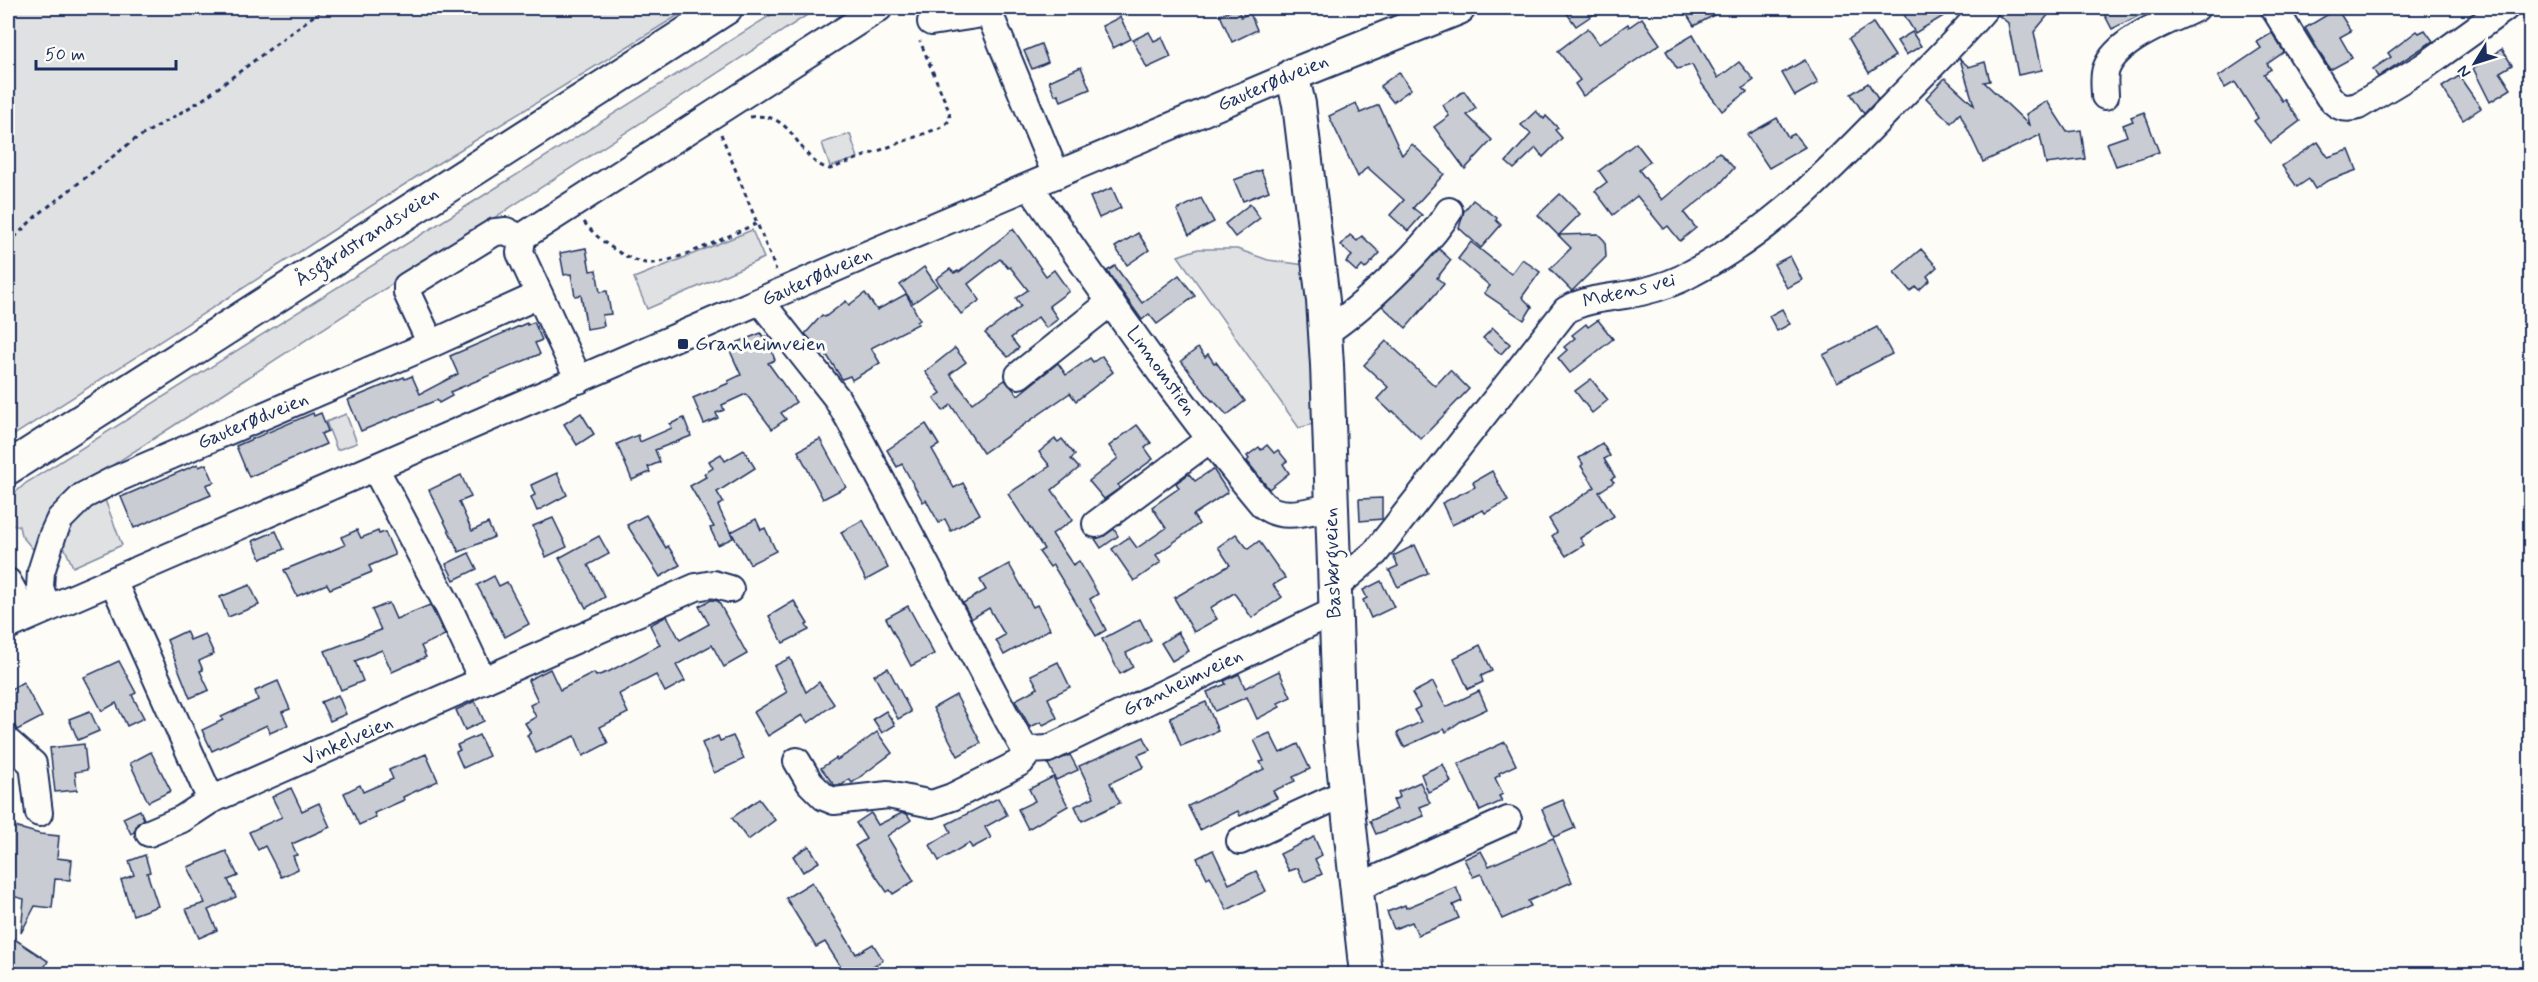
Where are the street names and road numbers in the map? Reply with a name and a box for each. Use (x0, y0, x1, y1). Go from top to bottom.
street label: Gauterødveien (1213, 47, 1333, 119)
street label: Åsgårdstrandsveien (290, 180, 445, 295)
street label: Gauterødveien (757, 241, 877, 313)
street label: Motens vei (1580, 266, 1678, 316)
street label: Linnomstien (1119, 321, 1203, 421)
street label: Gauterødveien (193, 385, 313, 457)
street label: Basbergveien (1318, 507, 1350, 619)
street label: Granheimveien (1118, 642, 1248, 724)
street label: Vinkelveien (299, 709, 397, 773)

